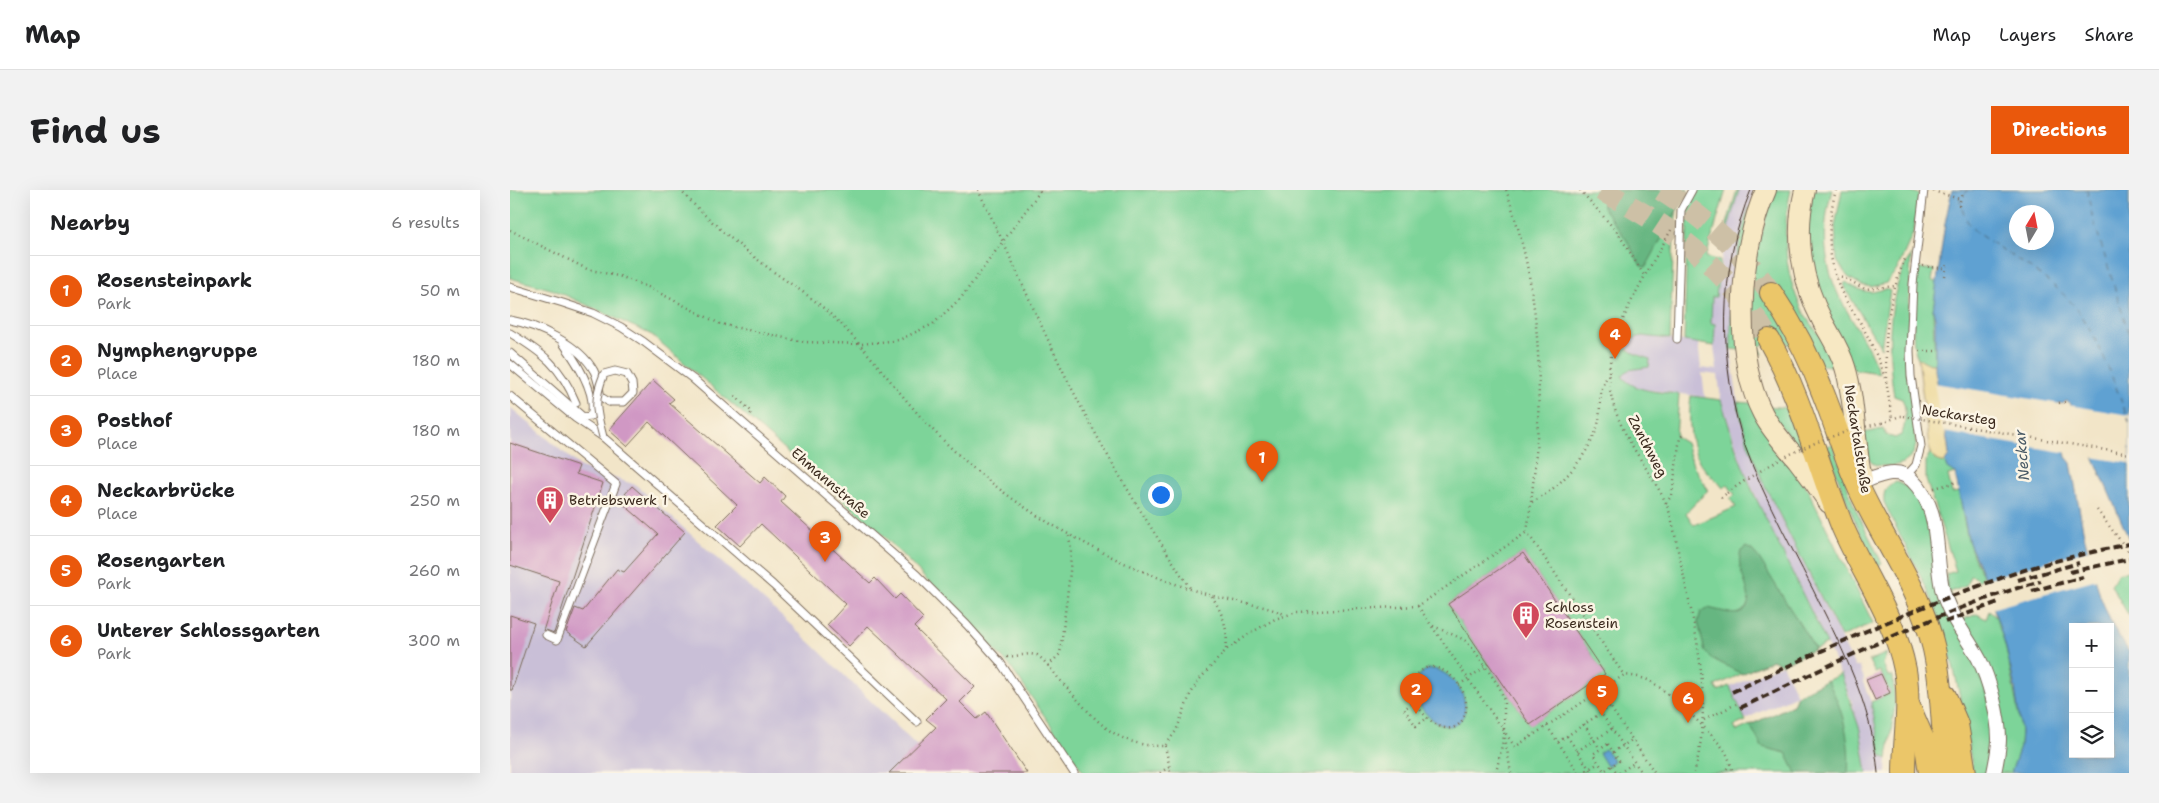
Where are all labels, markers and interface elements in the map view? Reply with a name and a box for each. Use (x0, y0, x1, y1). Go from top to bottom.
text: Map (25, 19, 81, 51)
text: Map (1933, 23, 1971, 47)
text: Layers (1999, 23, 2056, 47)
text: Share (2084, 23, 2134, 47)
button: Directions (1991, 106, 2129, 154)
text: Find us (30, 107, 161, 154)
north arrow (2009, 205, 2054, 250)
text: Nearby (50, 209, 130, 237)
text: 6 results (391, 212, 460, 233)
text: Rosensteinpark (97, 268, 252, 293)
text: 1 (62, 280, 70, 301)
text: 50 m (420, 280, 460, 301)
text: Park (97, 293, 131, 314)
pin: 4 (1599, 318, 1631, 359)
text: Nymphengruppe (97, 338, 258, 363)
text: 2 (60, 350, 72, 371)
text: 180 m (412, 350, 460, 371)
text: Place (97, 363, 138, 384)
street label: Neckartalstraße (1840, 383, 1876, 495)
street label: Neckarsteg (1920, 400, 1998, 430)
text: Posthof (97, 408, 172, 433)
street label: Zanthweg (1624, 412, 1672, 480)
text: 3 (60, 420, 72, 441)
text: 180 m (412, 420, 460, 441)
water label: Neckar (2010, 428, 2034, 482)
text: Place (97, 433, 138, 454)
pin: 1 (1246, 441, 1278, 482)
street label: Ehmannstraße (788, 444, 874, 522)
text: Neckarbrücke (97, 478, 235, 503)
your location (1148, 482, 1174, 508)
building icon: Betriebswerk 1 (535, 485, 565, 524)
text: 4 (60, 490, 72, 511)
text: 250 m (409, 490, 460, 511)
place label: Betriebswerk 1 (569, 491, 668, 509)
text: Place (97, 503, 138, 524)
pin: 3 (809, 521, 841, 562)
text: Rosengarten (97, 548, 225, 573)
text: 5 (61, 560, 71, 581)
text: 260 m (408, 560, 460, 581)
text: Park (97, 573, 131, 594)
place label: Schloss Rosenstein (1545, 598, 1618, 632)
building icon: Schloss Rosenstein (1511, 600, 1541, 639)
text: Unterer Schlossgarten (97, 618, 320, 643)
map controls (2069, 623, 2114, 758)
button: + (2069, 623, 2114, 668)
text: 6 (60, 630, 72, 651)
text: 300 m (408, 630, 460, 651)
text: Park (97, 643, 131, 664)
button: − (2069, 668, 2114, 713)
pin: 2 (1400, 673, 1432, 714)
pin: 5 (1586, 675, 1618, 716)
pin: 6 (1672, 682, 1704, 723)
button: layers (2069, 713, 2114, 758)

